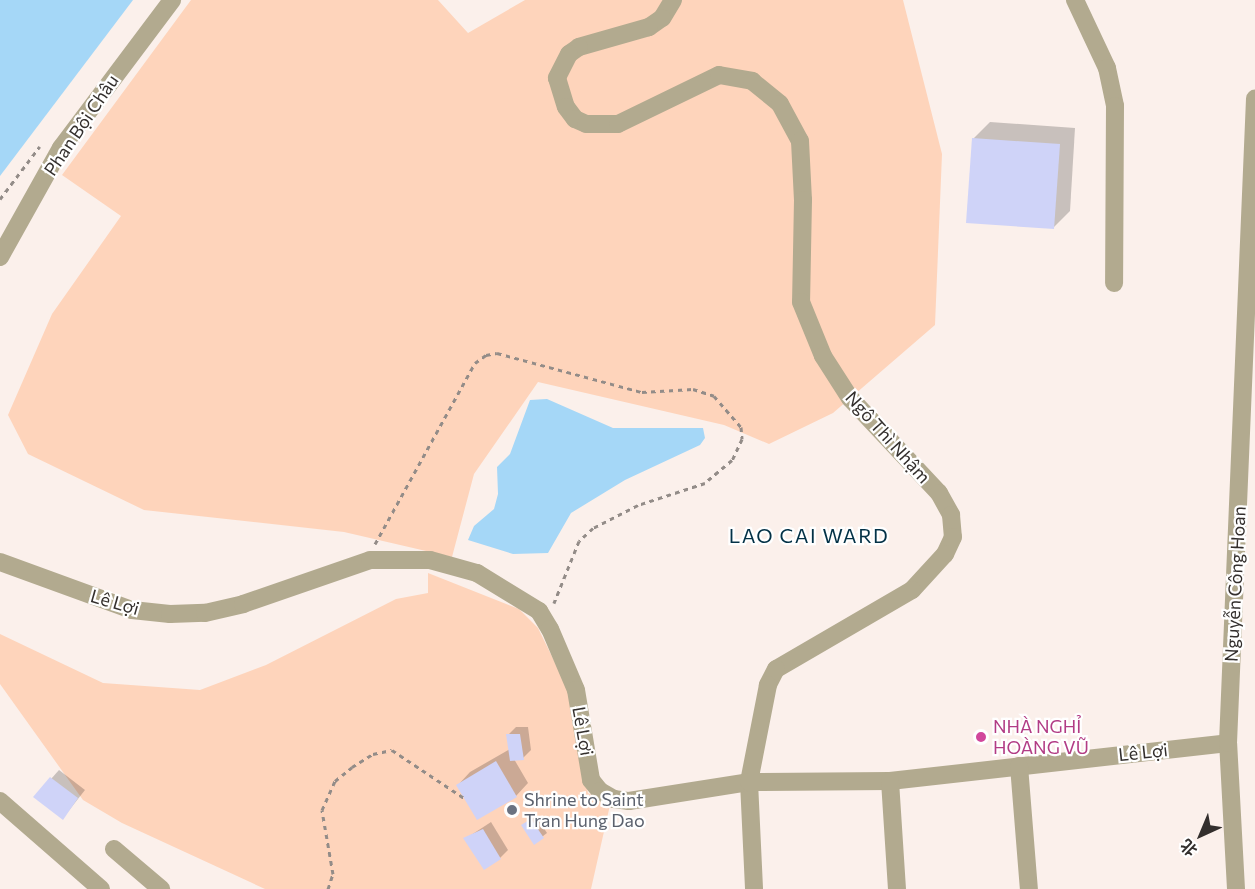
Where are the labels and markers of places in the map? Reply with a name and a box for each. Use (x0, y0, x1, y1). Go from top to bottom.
place label: NHÀ NGHỈ HOÀNG VŨ (993, 716, 1089, 758)
marker: NHÀ NGHỈ HOÀNG VŨ (974, 730, 988, 744)
place label: Shrine to Saint Tran Hung Dao (524, 789, 645, 832)
marker: Shrine to Saint Tran Hung Dao (505, 803, 519, 817)

